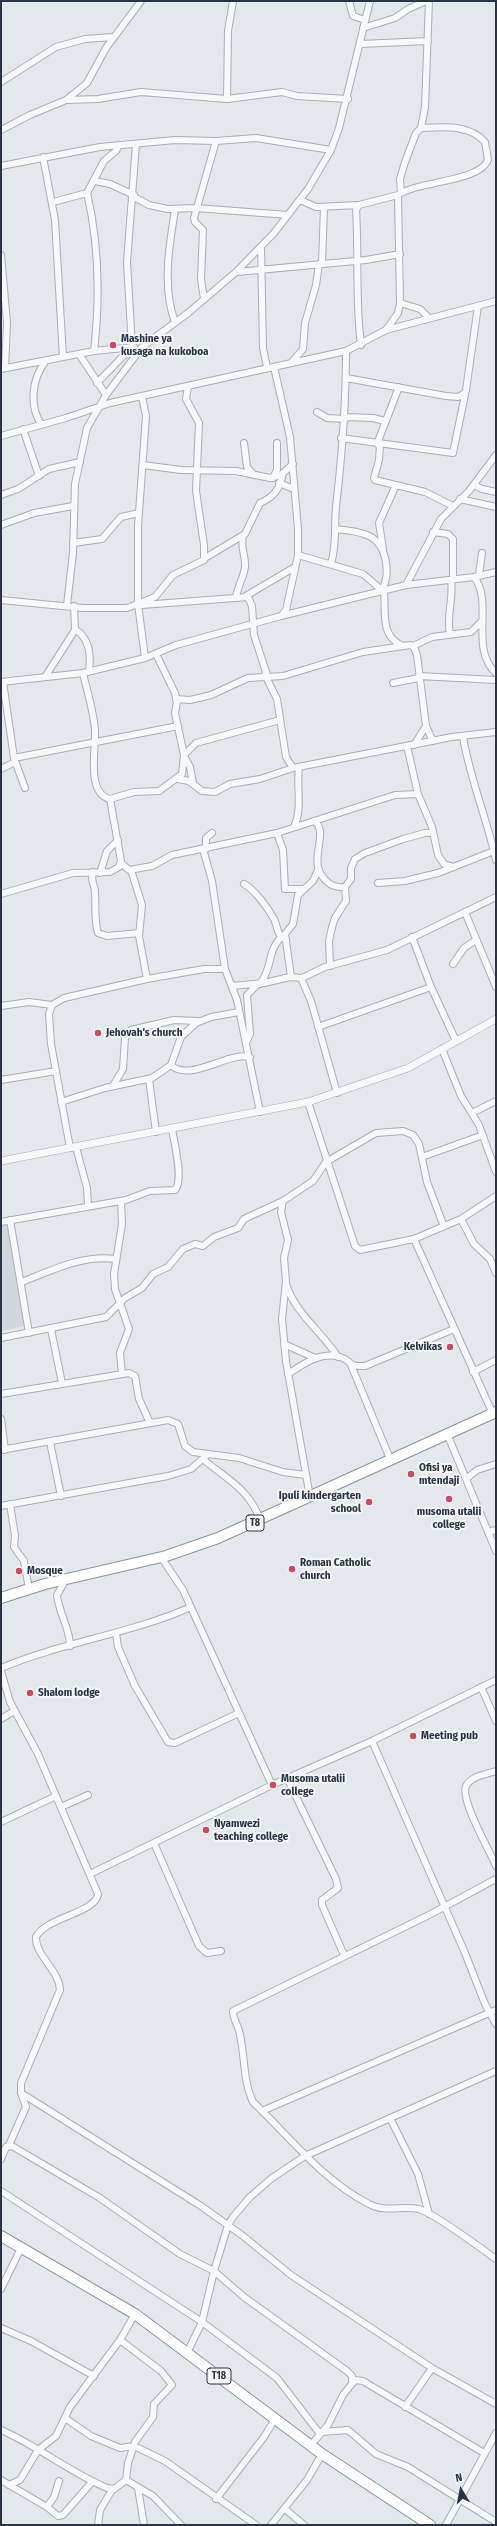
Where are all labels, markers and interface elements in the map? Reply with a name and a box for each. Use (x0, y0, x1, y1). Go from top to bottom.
place label: Mashine ya kusaga na kukoboa (121, 332, 209, 358)
marker: Mashine ya kusaga na kukoboa (108, 340, 118, 350)
place label: Jehovah's church (106, 1026, 182, 1040)
marker: Jehovah's church (93, 1028, 103, 1038)
place label: Kelvikas (404, 1340, 442, 1354)
marker: Kelvikas (445, 1342, 455, 1352)
place label: Ofisi ya mtendaji (419, 1461, 459, 1487)
marker: Ofisi ya mtendaji (406, 1469, 416, 1479)
place label: Ipuli kindergarten school (279, 1489, 361, 1515)
marker: musoma utalii college (444, 1494, 454, 1504)
marker: Ipuli kindergarten school (364, 1497, 374, 1507)
place label: musoma utalii college (417, 1505, 481, 1531)
road number: T8 (246, 1515, 264, 1531)
place label: Roman Catholic church (300, 1556, 371, 1582)
place label: Mosque (27, 1564, 63, 1578)
marker: Roman Catholic church (287, 1564, 297, 1574)
marker: Mosque (14, 1566, 24, 1576)
place label: Shalom lodge (38, 1686, 100, 1700)
marker: Shalom lodge (25, 1688, 35, 1698)
place label: Meeting pub (421, 1729, 478, 1743)
marker: Meeting pub (408, 1731, 418, 1741)
place label: Musoma utalii college (281, 1772, 345, 1798)
marker: Musoma utalii college (268, 1780, 278, 1790)
place label: Nyamwezi teaching college (214, 1817, 288, 1843)
marker: Nyamwezi teaching college (201, 1825, 211, 1835)
road number: T18 (207, 2368, 231, 2384)
north arrow (441, 2470, 481, 2510)
text: N (454, 2471, 463, 2485)

